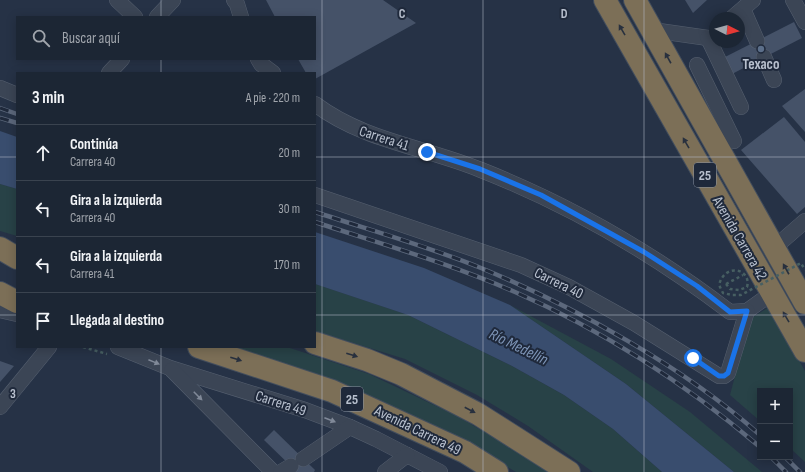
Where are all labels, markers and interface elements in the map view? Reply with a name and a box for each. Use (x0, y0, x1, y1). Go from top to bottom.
text: C (399, 6, 406, 22)
text: D (561, 6, 568, 22)
north arrow (709, 12, 745, 48)
search box (16, 16, 316, 60)
one-way arrow (618, 24, 625, 36)
icon: search (30, 27, 52, 49)
text: Buscar aquí (62, 29, 120, 48)
marker: Texaco (756, 44, 766, 54)
one-way arrow (664, 52, 671, 64)
place label: Texaco (743, 55, 779, 74)
text: 3 min (32, 88, 65, 108)
text: A pie · 220 m (246, 90, 300, 106)
street label: Carrera 41 (357, 122, 412, 156)
text: Continúa (70, 135, 118, 154)
one-way arrow (683, 137, 690, 149)
icon: ahead (32, 142, 54, 164)
route end (418, 143, 436, 161)
text: 20 m (278, 145, 300, 161)
text: Carrera 40 (70, 154, 115, 170)
road number: 25 (694, 163, 716, 187)
text: Gira a la izquierda (70, 191, 162, 210)
street label: Avenida Carrera 42 (707, 192, 771, 284)
icon: left (32, 198, 54, 220)
text: 30 m (278, 201, 300, 217)
text: Carrera 40 (70, 210, 115, 226)
text: Gira a la izquierda (70, 247, 162, 266)
icon: left (32, 254, 54, 276)
text: 170 m (274, 257, 300, 273)
street label: Carrera 40 (531, 263, 586, 303)
one-way arrow (783, 263, 789, 275)
text: Carrera 41 (70, 266, 114, 282)
icon: arrive (32, 310, 54, 332)
text: Llegada al destino (70, 311, 164, 330)
one-way arrow (782, 311, 789, 323)
water label: Río Medellín (486, 325, 551, 370)
route start (684, 349, 702, 367)
one-way arrow (346, 352, 358, 358)
one-way arrow (230, 356, 242, 362)
one-way arrow (148, 359, 160, 365)
text: 3 (10, 386, 16, 402)
street label: Carrera 49 (253, 386, 309, 421)
road number: 25 (341, 387, 363, 411)
map controls (757, 388, 793, 460)
button: + (757, 388, 793, 424)
one-way arrow (193, 391, 203, 401)
street label: Avenida Carrera 49 (370, 401, 464, 460)
one-way arrow (464, 406, 476, 413)
one-way arrow (325, 417, 337, 423)
button: − (757, 424, 793, 460)

